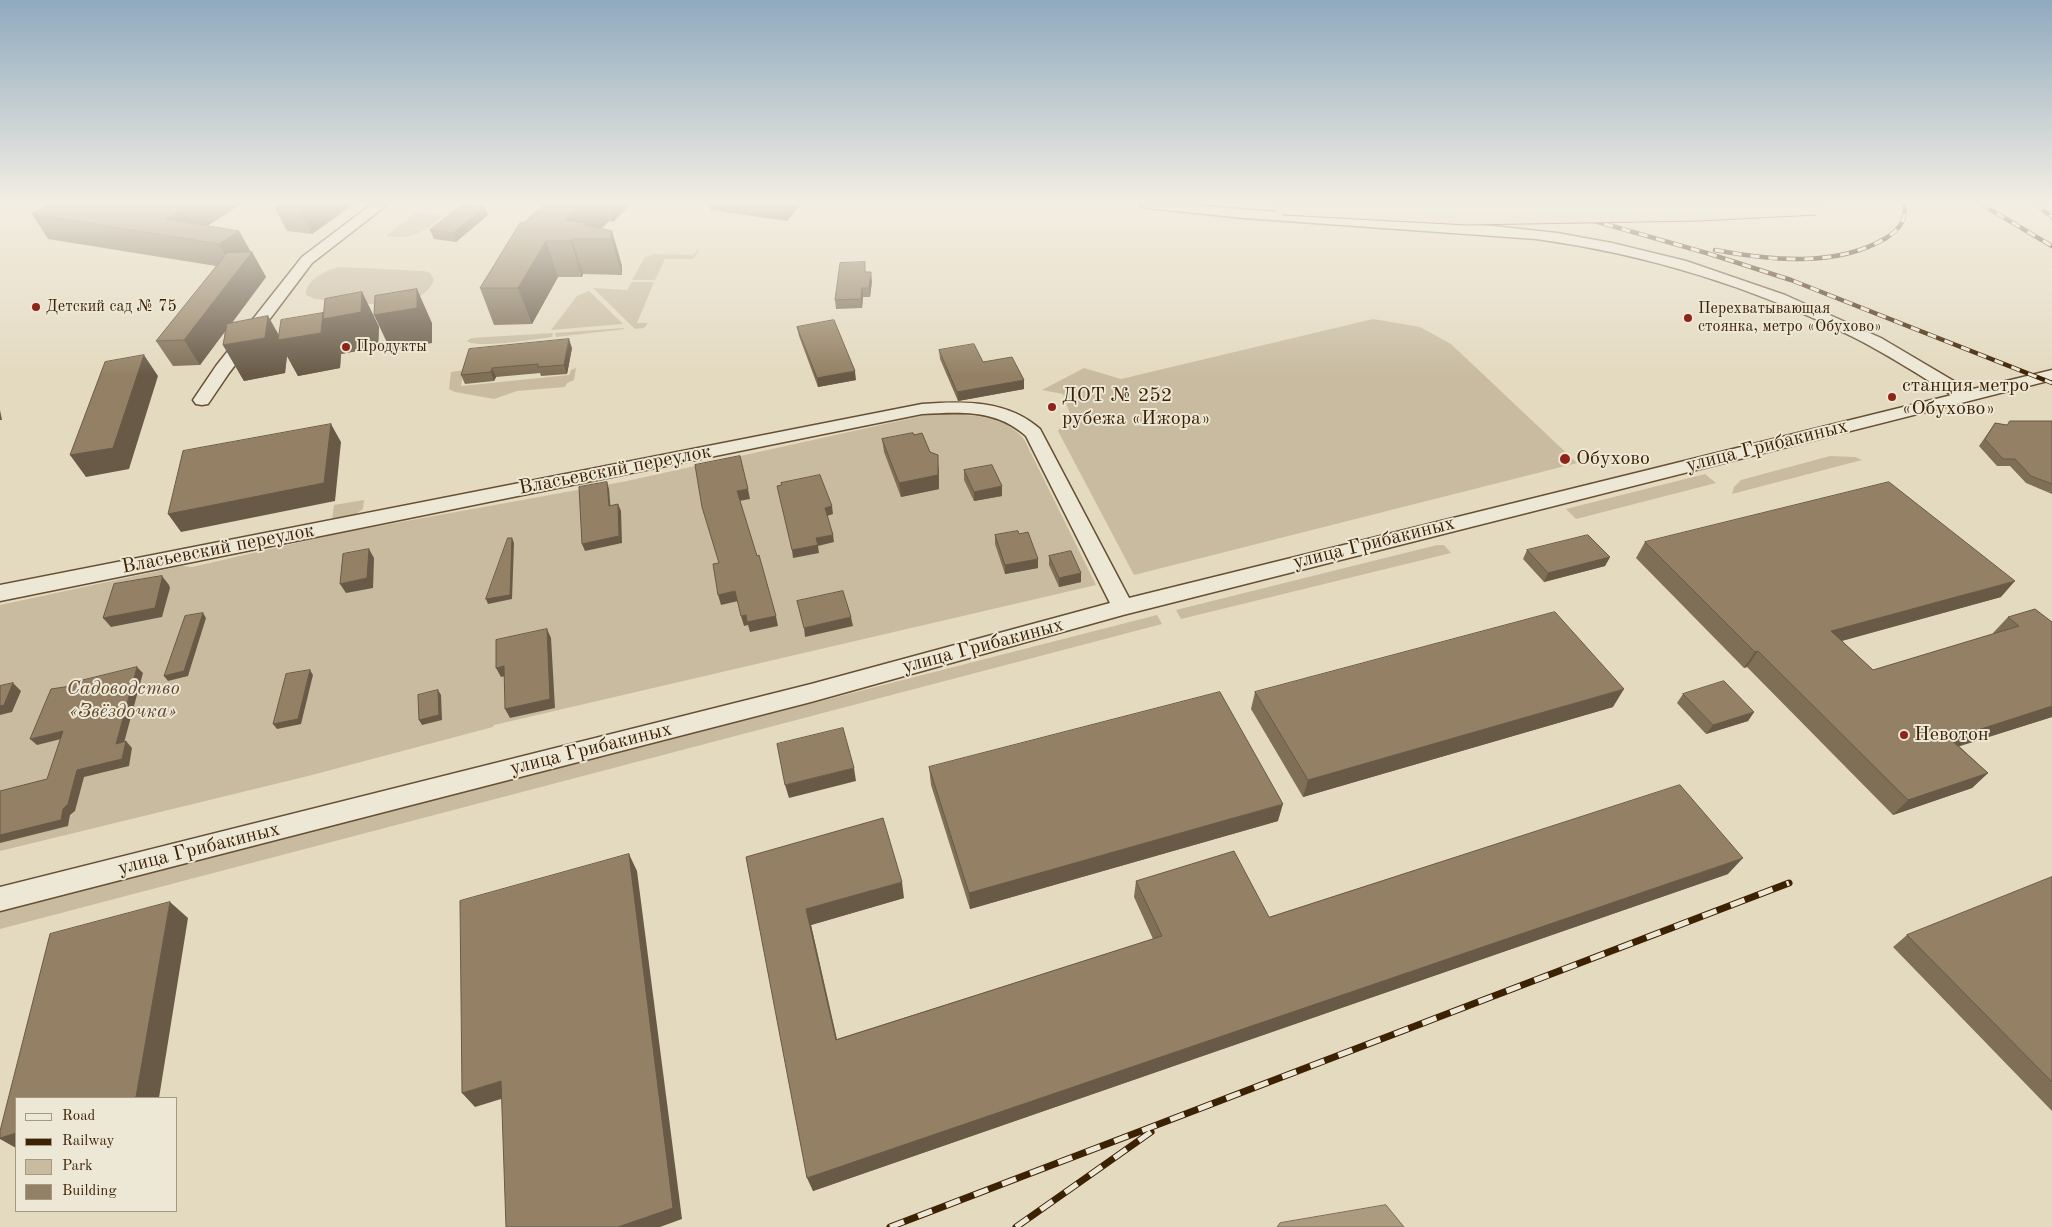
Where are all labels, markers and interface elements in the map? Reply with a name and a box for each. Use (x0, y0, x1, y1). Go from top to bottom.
place label: Детский сад № 75 (46, 297, 177, 317)
place label: Перехватывающая стоянка, метро «Обухово» (1698, 299, 1882, 337)
marker: Детский сад № 75 (30, 301, 42, 313)
marker: Перехватывающая стоянка, метро «Обухово» (1682, 312, 1694, 324)
place label: Продукты (356, 337, 427, 357)
marker: Продукты (340, 341, 352, 353)
place label: станция метро «Обухово» (1902, 374, 2029, 421)
place label: ДОТ № 252 рубежа «Ижора» (1062, 384, 1211, 431)
marker: станция метро «Обухово» (1886, 391, 1898, 403)
marker: ДОТ № 252 рубежа «Ижора» (1046, 401, 1058, 413)
street label: улица Грибакиных (1684, 414, 1850, 478)
street label: Власьевский переулок (517, 440, 713, 500)
place label: Обухово (1576, 447, 1650, 471)
marker: Обухово (1558, 452, 1572, 466)
street label: улица Грибакиных (1291, 511, 1457, 575)
street label: Власьевский переулок (120, 519, 316, 579)
street label: улица Грибакиных (900, 613, 1066, 679)
park label: Садоводство «Звёздочка» (66, 677, 180, 724)
street label: улица Грибакиных (508, 717, 674, 781)
place label: Невотон (1914, 723, 1989, 747)
marker: Невотон (1898, 729, 1910, 741)
street label: улица Грибакиных (116, 817, 282, 881)
legend (15, 1097, 178, 1212)
text: Road (62, 1109, 95, 1124)
text: Railway (62, 1134, 115, 1149)
text: Park (62, 1159, 93, 1174)
text: Building (62, 1184, 117, 1199)

